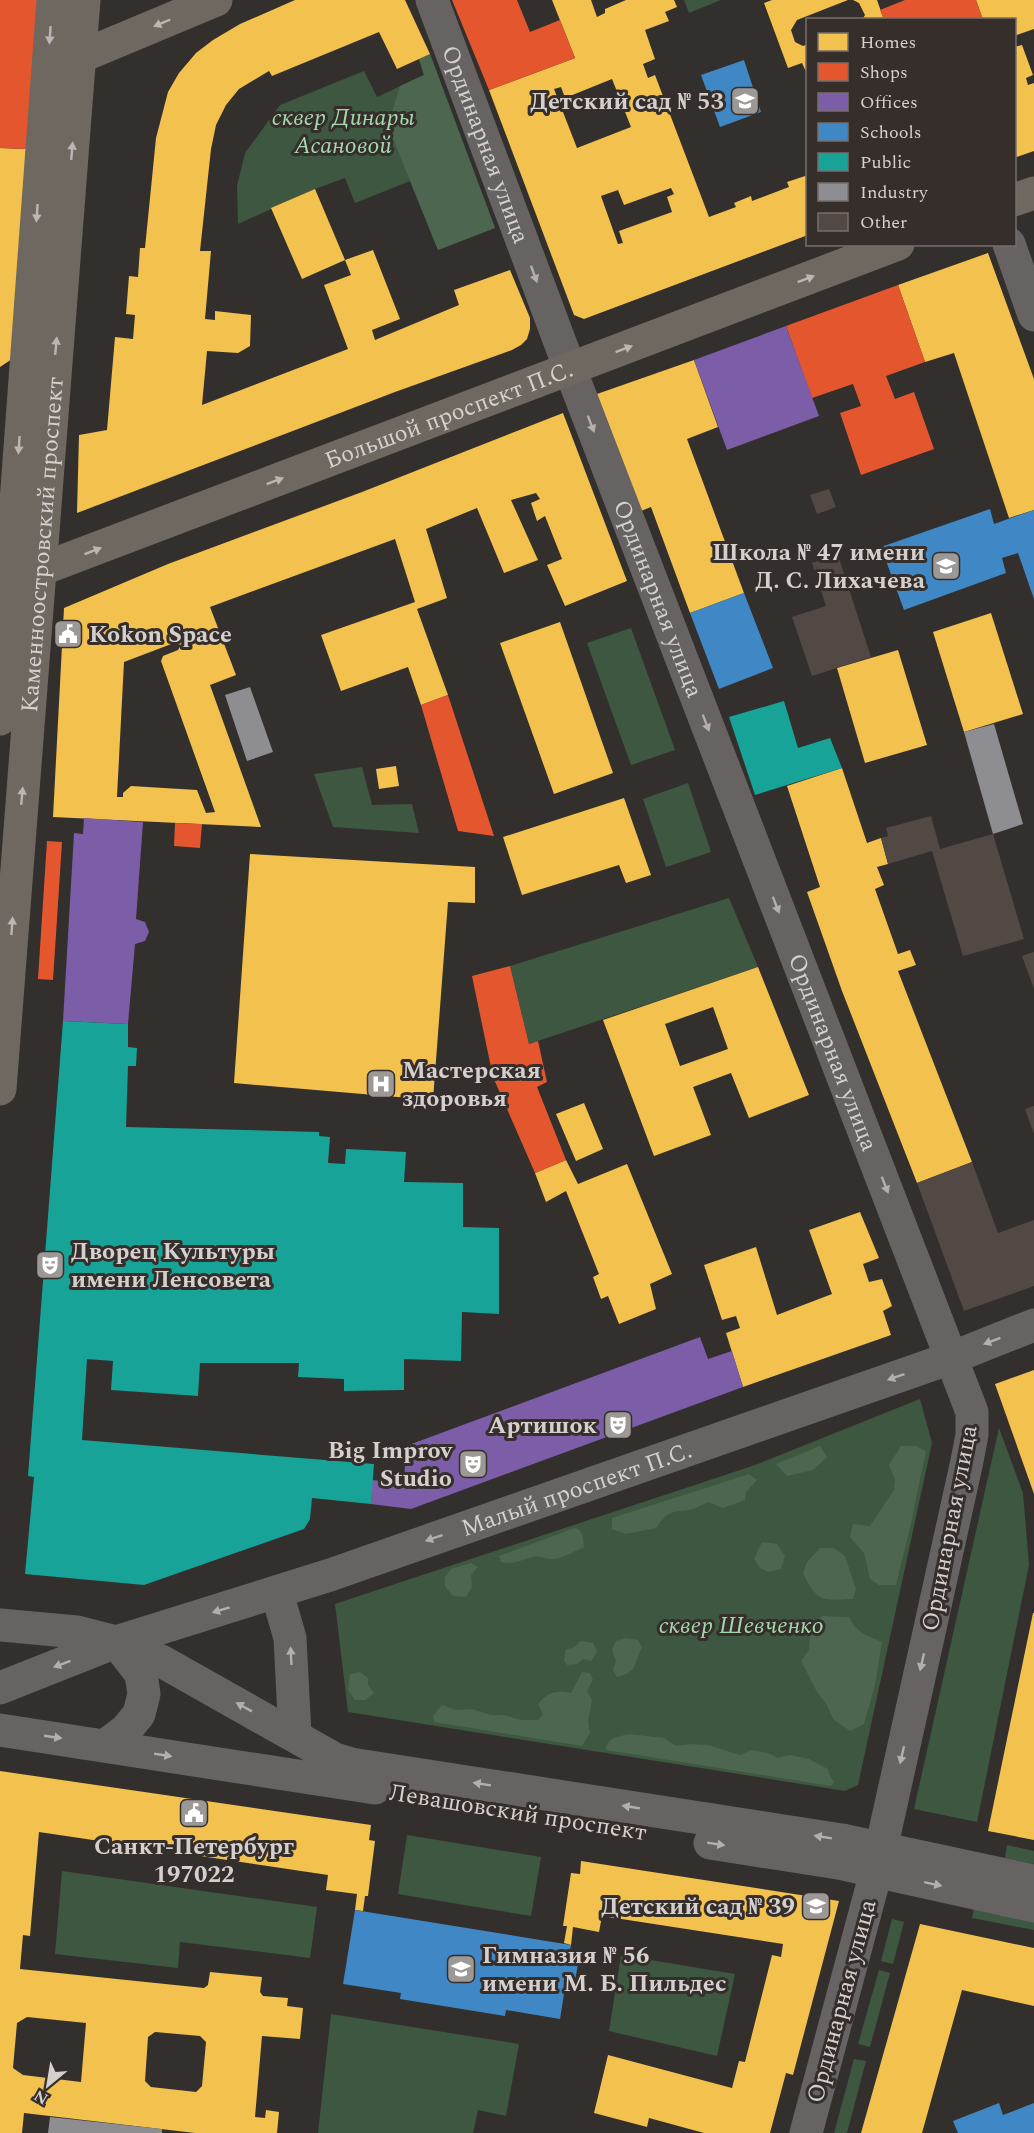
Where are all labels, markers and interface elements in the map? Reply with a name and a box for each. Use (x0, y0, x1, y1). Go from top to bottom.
one-way arrow (153, 18, 171, 28)
legend (806, 18, 1016, 246)
one-way arrow (45, 26, 55, 45)
text: Homes (860, 29, 916, 56)
street label: Ординарная улица (431, 40, 539, 249)
text: Shops (860, 59, 908, 86)
place label: Детский сад № 53 (530, 84, 724, 120)
school or university icon: Детский сад № 53 (729, 85, 761, 117)
text: Offices (860, 89, 918, 116)
park label: сквер Динары Асановой (271, 100, 415, 164)
text: Schools (860, 119, 922, 146)
one-way arrow (67, 142, 77, 161)
text: Public (860, 149, 911, 176)
text: Industry (860, 179, 929, 206)
one-way arrow (32, 204, 41, 223)
text: Other (860, 209, 907, 236)
one-way arrow (529, 266, 539, 284)
one-way arrow (798, 274, 816, 284)
one-way arrow (51, 336, 61, 355)
one-way arrow (615, 343, 633, 353)
street label: Большой проспект П.С. (320, 352, 578, 479)
street label: Каменноостровский проспект (12, 375, 74, 714)
one-way arrow (587, 415, 596, 433)
one-way arrow (14, 436, 24, 455)
one-way arrow (266, 476, 284, 486)
street label: Ординарная улица (603, 495, 712, 703)
place label: Школа № 47 имени Д. С. Лихачева (712, 535, 926, 599)
one-way arrow (84, 545, 102, 555)
school or university icon: Школа № 47 имени Д. С. Лихачева (930, 550, 962, 582)
place label: Kokon Space (89, 617, 232, 653)
public building icon: Kokon Space (52, 618, 84, 650)
one-way arrow (702, 715, 712, 733)
one-way arrow (17, 787, 27, 806)
one-way arrow (772, 897, 782, 915)
one-way arrow (7, 916, 17, 935)
street label: Ординарная улица (778, 948, 887, 1157)
place label: Мастерская здоровья (402, 1053, 541, 1117)
hospital icon: Мастерская здоровья (365, 1068, 397, 1100)
one-way arrow (881, 1176, 890, 1194)
place label: Дворец Культуры имени Ленсовета (71, 1234, 275, 1298)
theatre icon: Дворец Культуры имени Ленсовета (34, 1249, 66, 1281)
one-way arrow (983, 1337, 1001, 1347)
one-way arrow (887, 1372, 905, 1382)
place label: Артишок (488, 1408, 598, 1444)
theatre icon: Артишок (602, 1409, 634, 1441)
street label: Ординарная улица (912, 1422, 988, 1634)
place label: Big Improv Studio (328, 1433, 454, 1497)
street label: Малый проспект П.С. (456, 1433, 697, 1547)
theatre icon: Big Improv Studio (457, 1448, 489, 1480)
one-way arrow (425, 1534, 443, 1544)
one-way arrow (212, 1606, 230, 1615)
park label: сквер Шевченко (658, 1608, 824, 1644)
one-way arrow (287, 1647, 296, 1666)
one-way arrow (917, 1653, 927, 1671)
one-way arrow (53, 1659, 71, 1669)
one-way arrow (235, 1702, 252, 1712)
one-way arrow (43, 1733, 62, 1742)
one-way arrow (896, 1746, 906, 1764)
one-way arrow (154, 1750, 173, 1759)
street label: Левашовский проспект (386, 1775, 649, 1851)
one-way arrow (473, 1779, 492, 1788)
public building icon: Санкт-Петербург 197022 (178, 1797, 210, 1829)
one-way arrow (621, 1802, 640, 1811)
place label: Санкт-Петербург 197022 (94, 1829, 294, 1893)
one-way arrow (814, 1833, 833, 1842)
one-way arrow (707, 1839, 726, 1848)
one-way arrow (924, 1880, 943, 1889)
place label: Детский сад № 39 (601, 1889, 795, 1925)
school or university icon: Детский сад № 39 (800, 1890, 832, 1922)
street label: Ординарная улица (797, 1895, 887, 2107)
place label: Гимназия № 56 имени М. Б. Пильдес (482, 1938, 727, 2002)
school or university icon: Гимназия № 56 имени М. Б. Пильдес (445, 1953, 477, 1985)
north arrow (18, 2055, 78, 2115)
text: N (29, 2083, 53, 2111)

